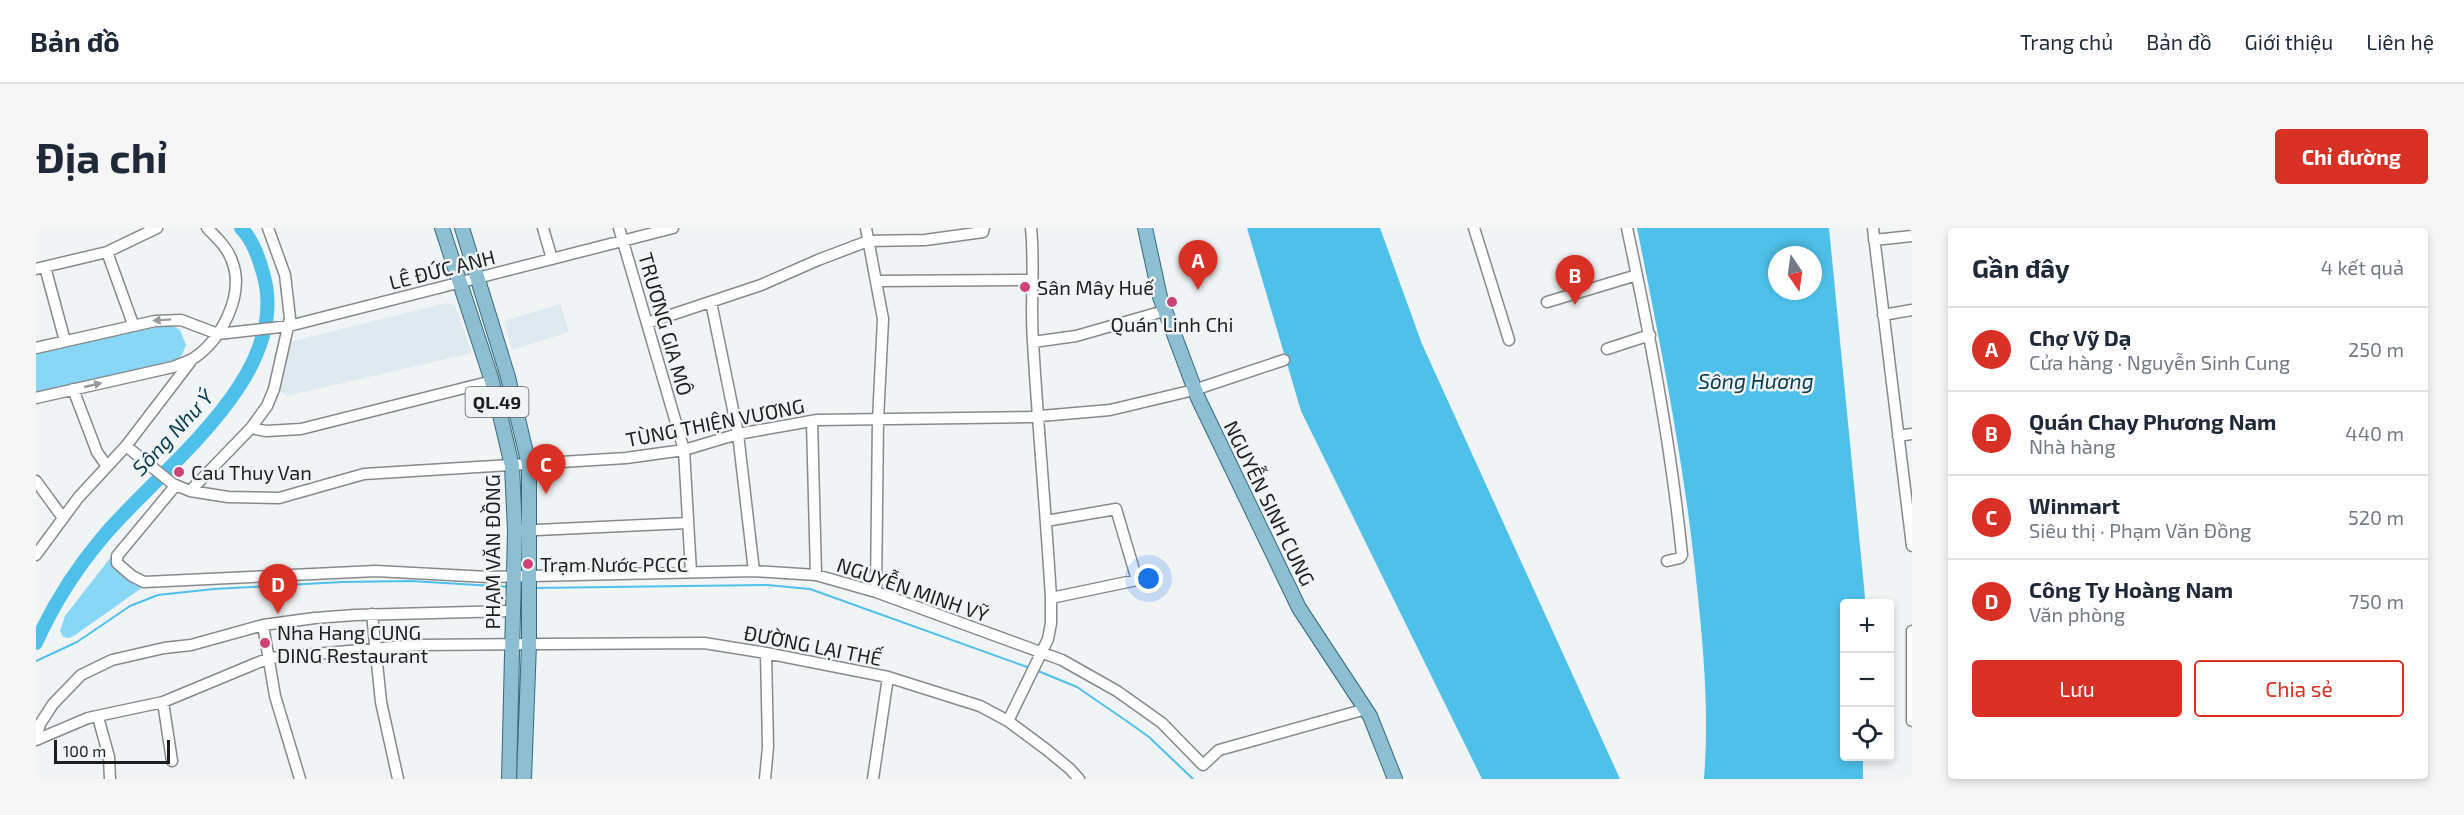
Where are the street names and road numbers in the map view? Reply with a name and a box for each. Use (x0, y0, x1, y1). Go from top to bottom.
street label: LÊ ĐỨC ANH (386, 244, 498, 294)
street label: TRƯƠNG GIA MÔ (634, 250, 698, 398)
road number: QL.49 (466, 387, 528, 417)
street label: TÙNG THIỆN VƯƠNG (624, 393, 806, 451)
street label: NGUYỄN SINH CUNG (1220, 416, 1321, 590)
street label: PHẠM VĂN ĐỒNG (479, 474, 504, 630)
street label: NGUYỄN MINH VỸ (834, 551, 993, 626)
street label: ĐƯỜNG LẠI THẾ (742, 619, 885, 670)

